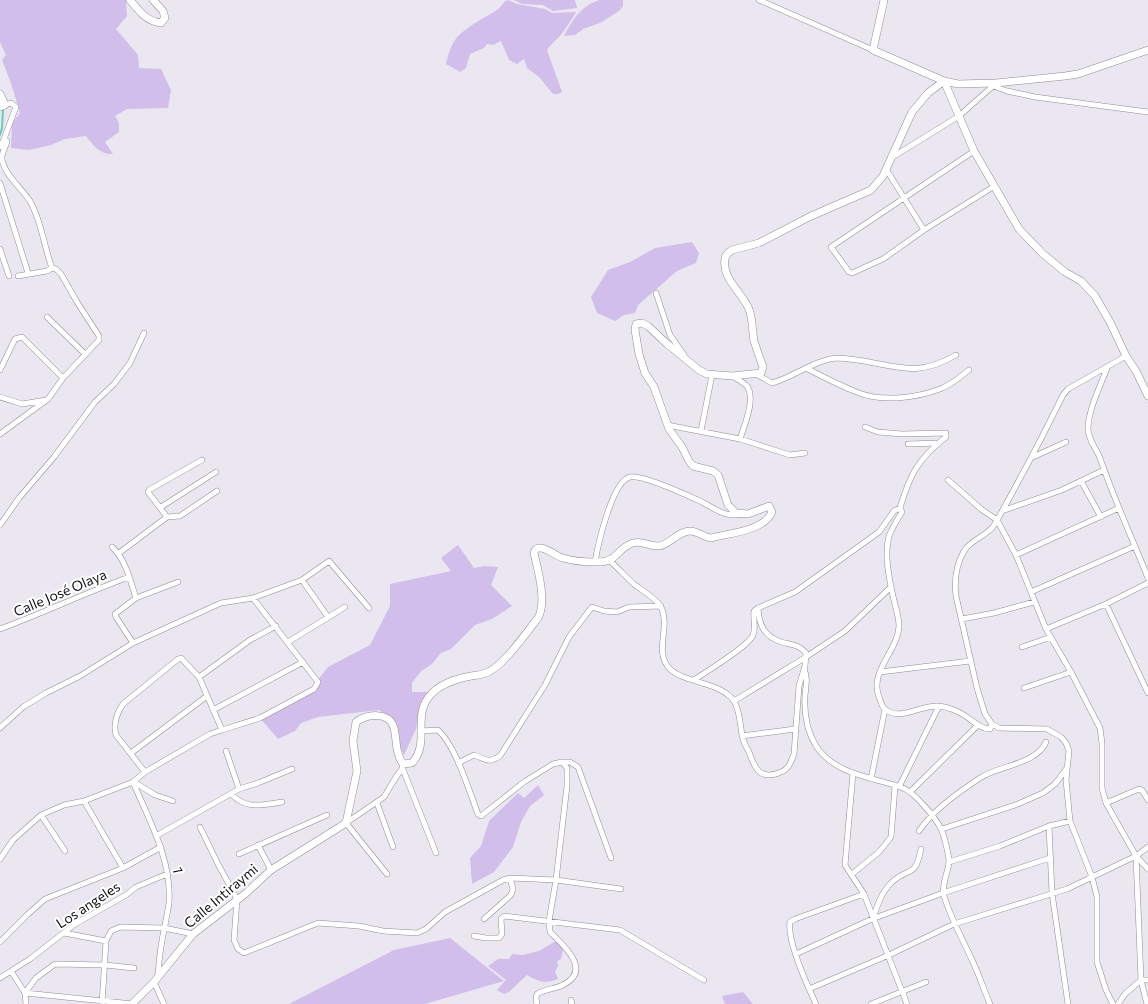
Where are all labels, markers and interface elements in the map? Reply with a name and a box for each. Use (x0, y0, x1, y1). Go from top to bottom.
street label: Calle José Olaya (11, 565, 109, 620)
street label: Calle Intiraymi (180, 860, 261, 931)
street label: 1 (170, 865, 187, 874)
street label: Los angeles (53, 878, 123, 932)

